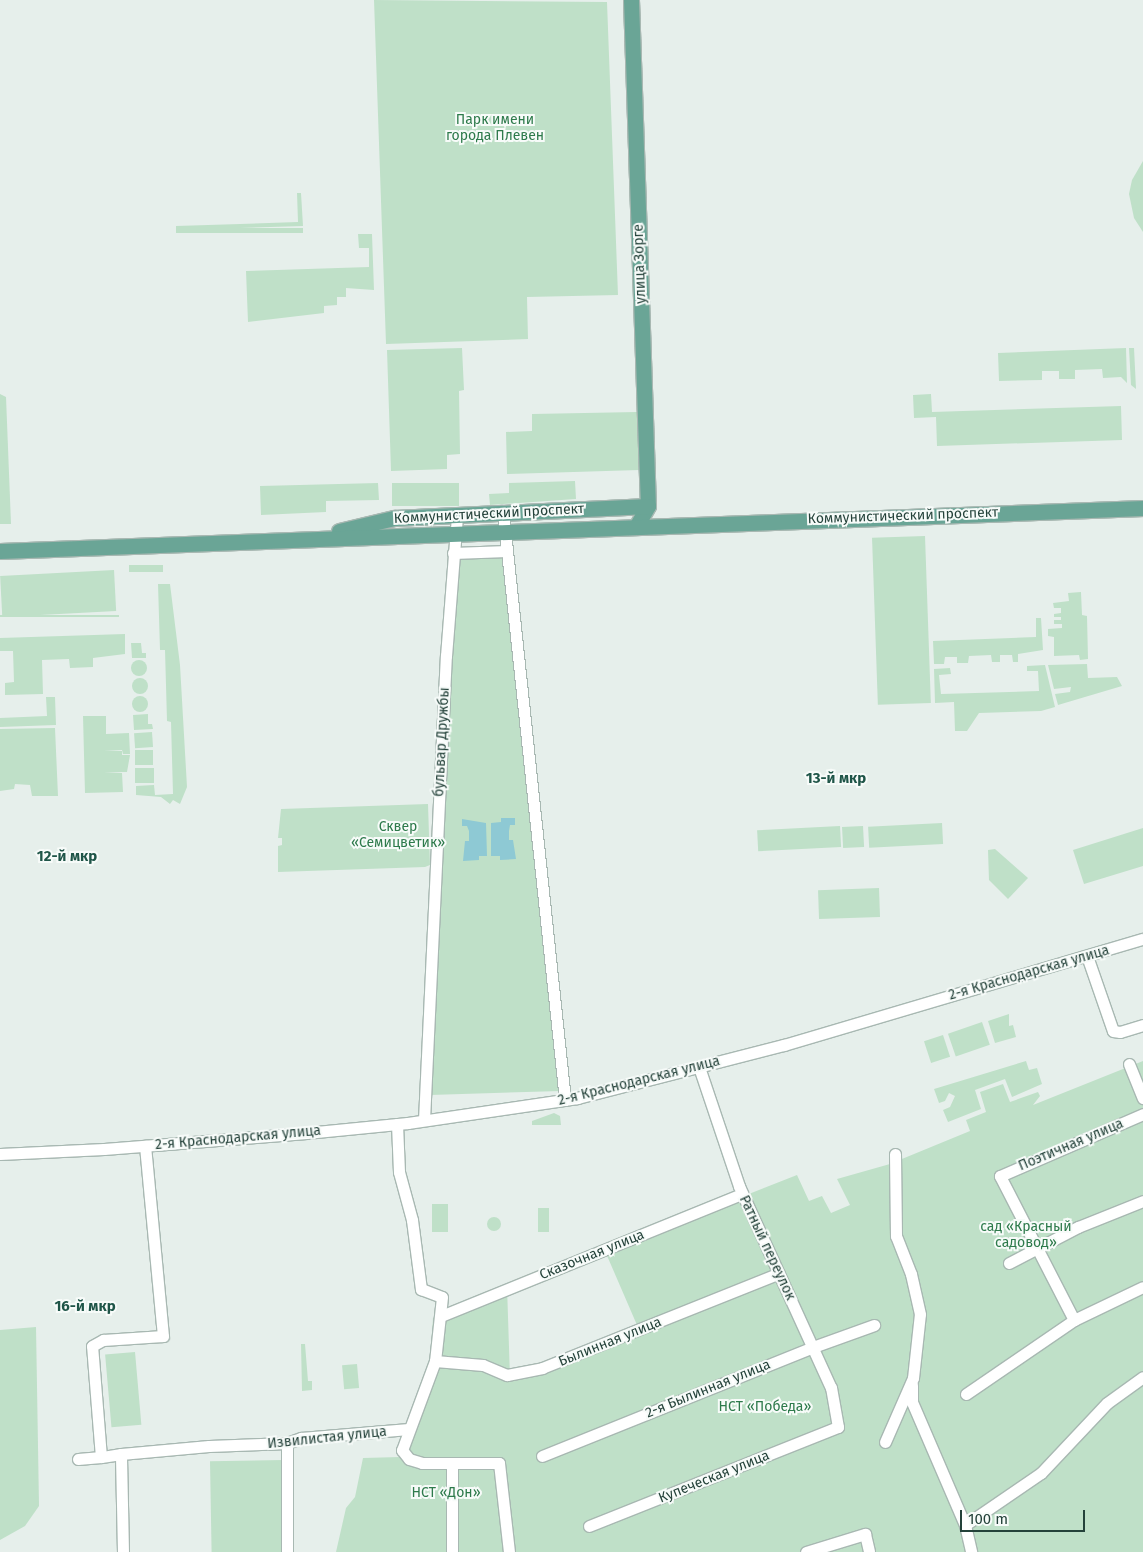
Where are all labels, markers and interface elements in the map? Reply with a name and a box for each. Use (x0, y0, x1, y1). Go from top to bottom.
park label: Парк имени города Плевен (446, 112, 544, 144)
street label: улица Зорге (630, 224, 650, 304)
street label: Коммунистический проспект (393, 501, 585, 527)
street label: Коммунистический проспект (807, 504, 999, 528)
street label: бульвар Дружбы (431, 687, 453, 797)
district label: 13-й мкр (806, 770, 866, 788)
park label: Сквер «Семицветик» (351, 819, 445, 852)
district label: 12-й мкр (37, 848, 97, 866)
street label: 2-я Краснодарская улица (947, 942, 1111, 1004)
street label: 2-я Краснодарская улица (556, 1053, 722, 1109)
street label: Поэтичная улица (1016, 1115, 1126, 1175)
street label: 2-я Краснодарская улица (154, 1122, 322, 1154)
street label: Ратный переулок (735, 1193, 799, 1303)
park label: сад «Красный садовод» (980, 1219, 1072, 1252)
street label: Сказочная улица (537, 1226, 647, 1284)
district label: 16-й мкр (54, 1298, 116, 1316)
street label: Былинная улица (556, 1314, 664, 1370)
street label: 2-я Былинная улица (643, 1356, 773, 1422)
park label: НСТ «Победа» (719, 1399, 811, 1415)
street label: Извилистая улица (267, 1423, 387, 1453)
street label: Купеческая улица (656, 1447, 772, 1507)
park label: НСТ «Дон» (411, 1485, 481, 1501)
scale bar (963, 1500, 1088, 1532)
text: 100 m (968, 1510, 1008, 1528)

